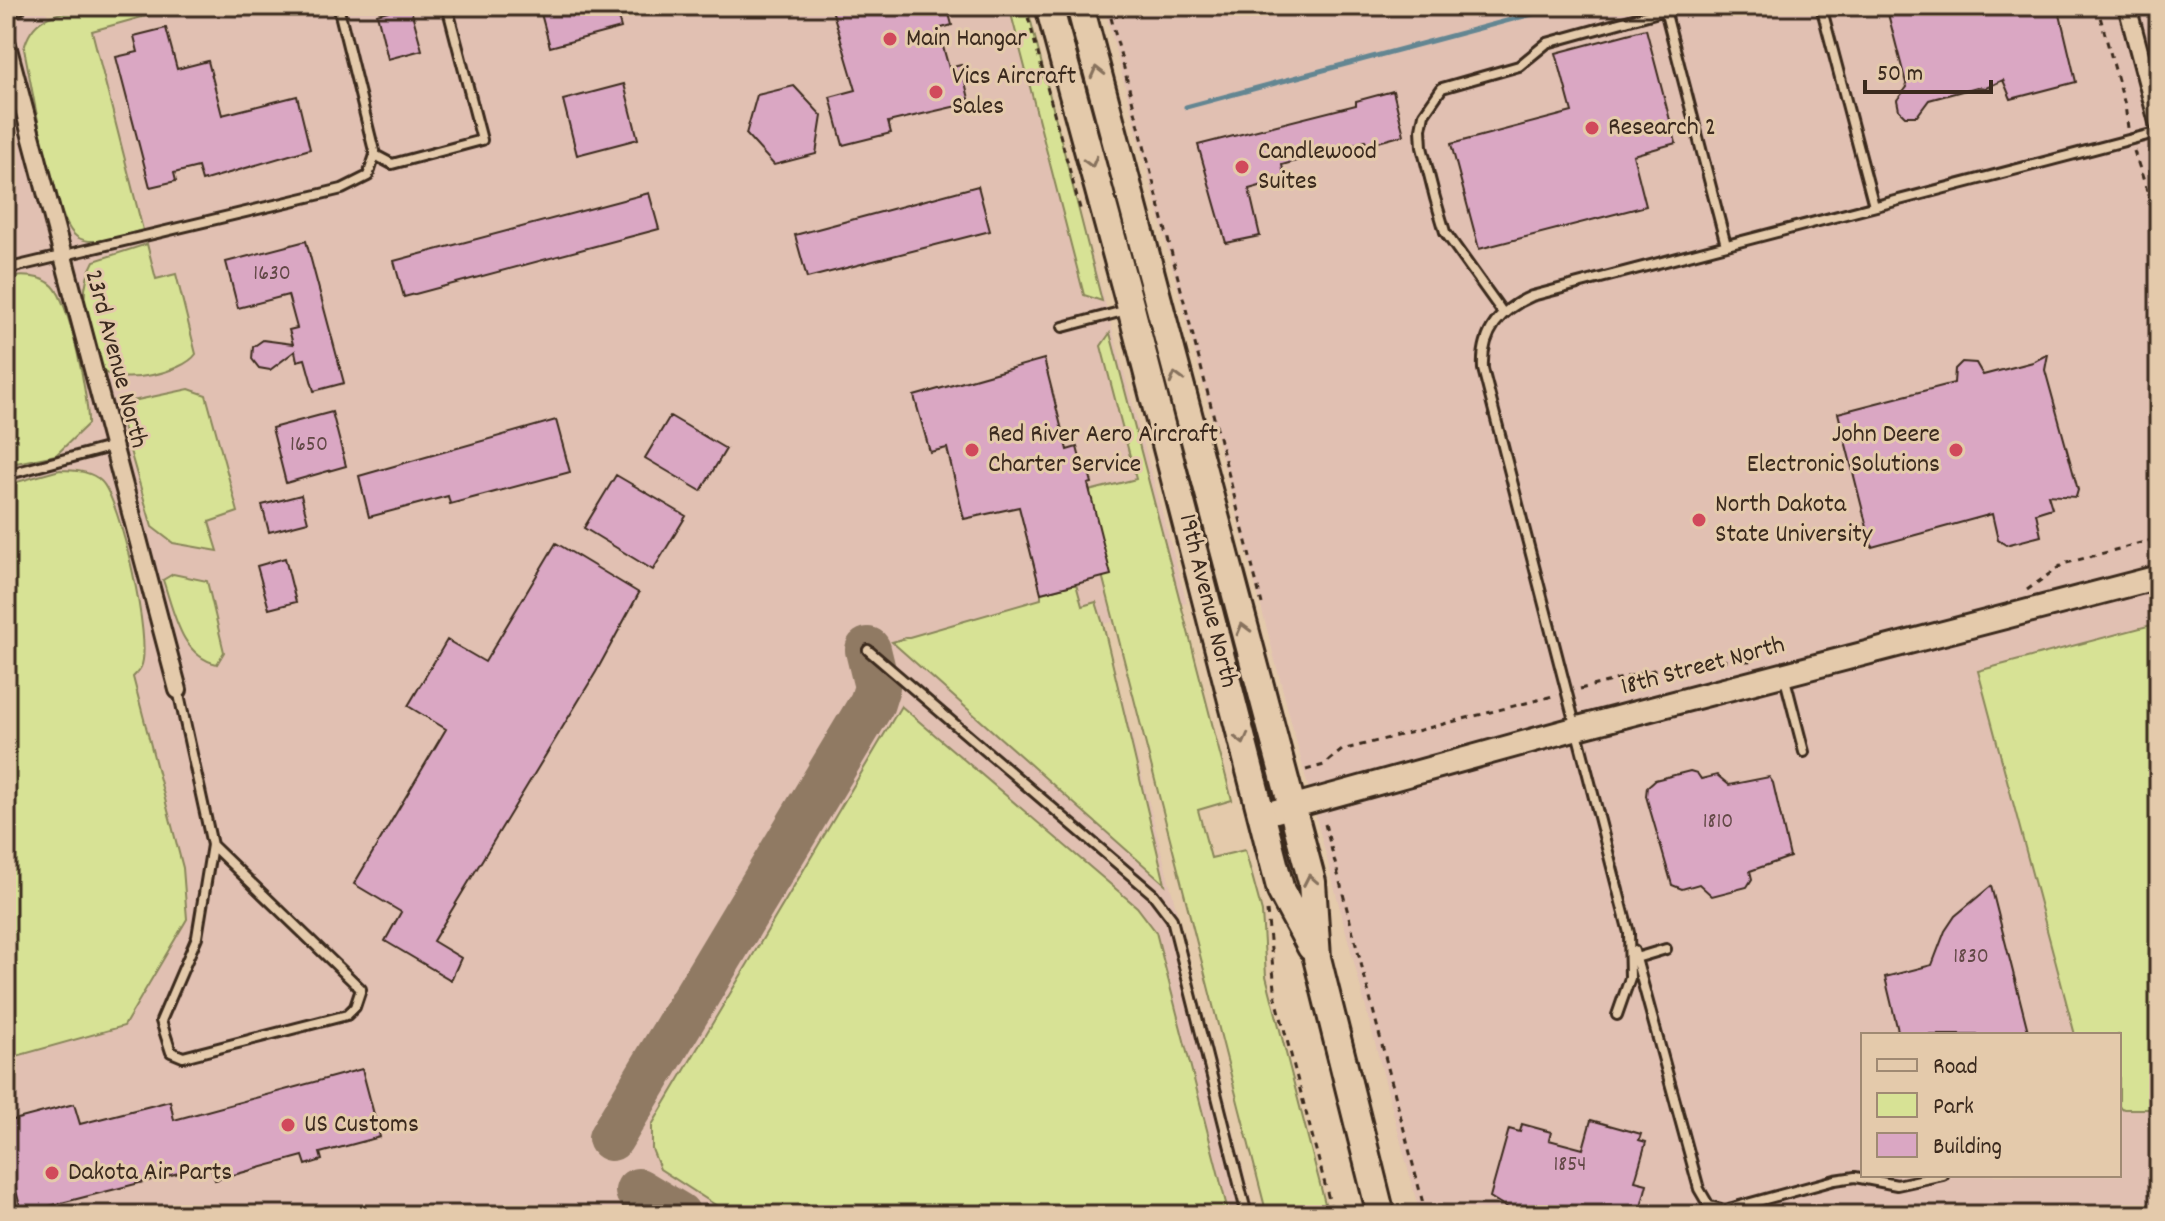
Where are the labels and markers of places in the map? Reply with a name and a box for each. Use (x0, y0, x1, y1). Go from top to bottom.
place label: Main Hangar (906, 21, 1027, 58)
marker: Main Hangar (881, 30, 899, 48)
place label: Vics Aircraft Sales (952, 59, 1077, 126)
marker: Vics Aircraft Sales (927, 83, 945, 101)
place label: Research 2 (1608, 110, 1716, 147)
marker: Research 2 (1583, 119, 1601, 137)
place label: Candlewood Suites (1258, 134, 1377, 201)
marker: Candlewood Suites (1233, 158, 1251, 176)
place label: Red River Aero Aircraft Charter Service (988, 417, 1218, 484)
place label: John Deere Electronic Solutions (1747, 417, 1940, 484)
marker: Red River Aero Aircraft Charter Service (963, 441, 981, 459)
marker: John Deere Electronic Solutions (1947, 441, 1965, 459)
place label: North Dakota State University (1715, 487, 1873, 554)
marker: North Dakota State University (1690, 511, 1708, 529)
place label: US Customs (304, 1107, 419, 1144)
marker: US Customs (279, 1116, 297, 1134)
place label: Dakota Air Parts (68, 1155, 232, 1192)
marker: Dakota Air Parts (43, 1164, 61, 1182)

